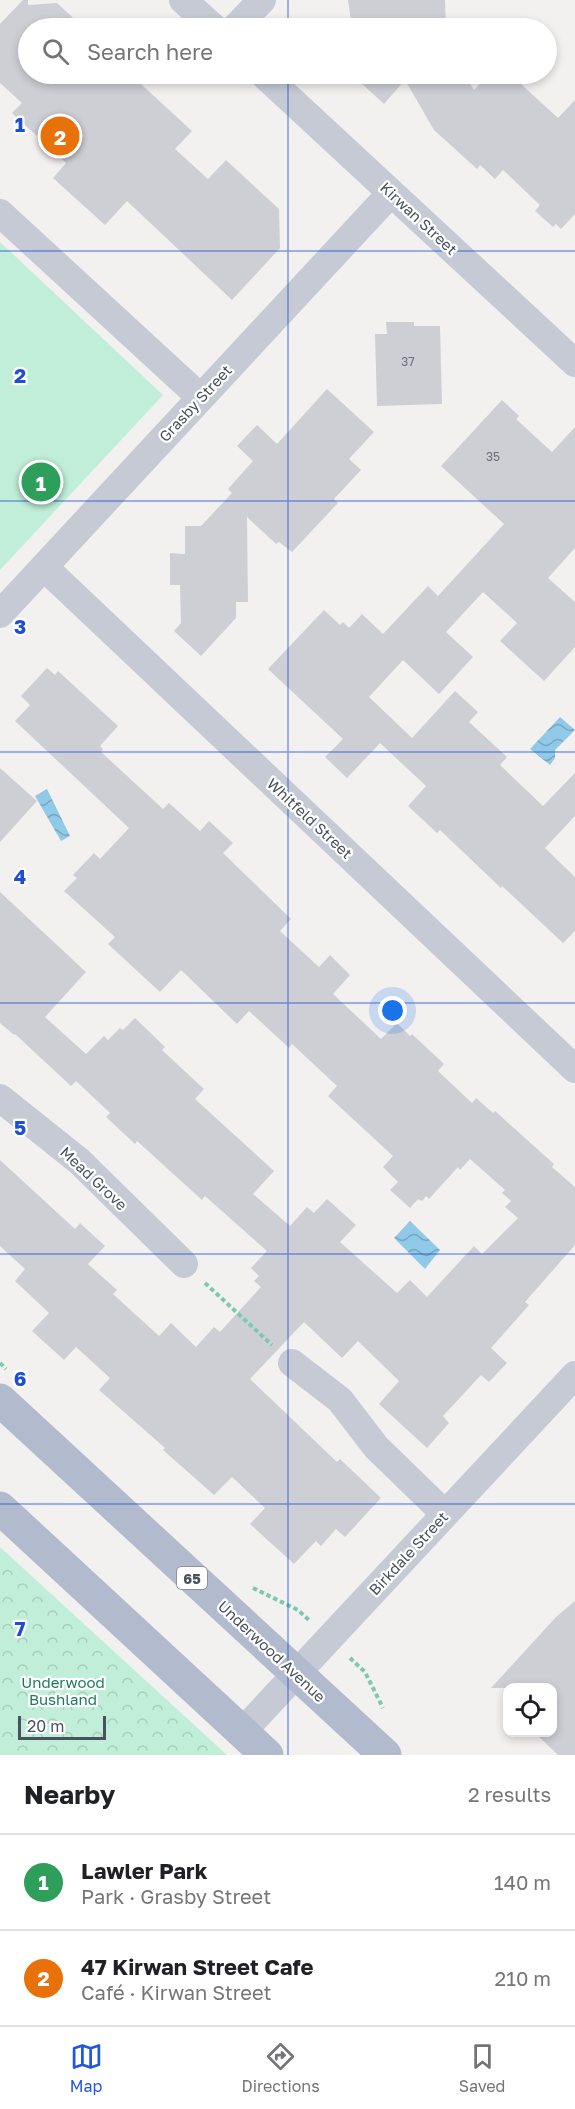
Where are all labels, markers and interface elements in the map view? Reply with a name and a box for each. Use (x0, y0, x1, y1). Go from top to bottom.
search box (18, 18, 557, 84)
icon: search (39, 35, 72, 68)
text: Search here (87, 38, 213, 65)
text: 1 (15, 112, 25, 136)
pin: 2 (40, 114, 80, 158)
street label: Kirwan Street (377, 178, 461, 258)
house number: 37 (401, 354, 415, 369)
street label: Grasby Street (155, 361, 235, 445)
text: 2 (14, 363, 26, 387)
house number: 35 (486, 449, 500, 464)
pin: 1 (22, 460, 60, 504)
text: 3 (14, 614, 26, 638)
street label: Whitfeld Street (264, 774, 356, 862)
text: 4 (14, 864, 26, 888)
your location (378, 996, 407, 1025)
text: 5 (14, 1115, 26, 1139)
street label: Mead Grove (57, 1142, 131, 1214)
text: 6 (14, 1366, 26, 1390)
street label: Birkdale Street (365, 1508, 451, 1598)
road number: 65 (177, 1567, 207, 1589)
street label: Underwood Avenue (215, 1597, 330, 1706)
text: 7 (15, 1616, 26, 1640)
park label: Underwood Bushland (21, 1673, 105, 1708)
map controls (503, 1683, 557, 1737)
button: locate (503, 1683, 557, 1737)
scale bar (18, 1713, 106, 1740)
text: 20 m (27, 1716, 64, 1736)
text: Nearby (24, 1779, 115, 1810)
text: 2 results (468, 1782, 551, 1806)
text: Lawler Park (81, 1857, 207, 1884)
text: 1 (38, 1870, 49, 1894)
text: 140 m (494, 1870, 551, 1894)
text: Park · Grasby Street (81, 1884, 271, 1908)
text: 47 Kirwan Street Cafe (81, 1953, 314, 1980)
text: 2 (37, 1966, 50, 1990)
text: 210 m (495, 1966, 551, 1990)
text: Café · Kirwan Street (81, 1980, 272, 2004)
tab: Map (70, 2040, 103, 2096)
tab: Directions (242, 2040, 320, 2096)
tab: Saved (459, 2040, 505, 2096)

